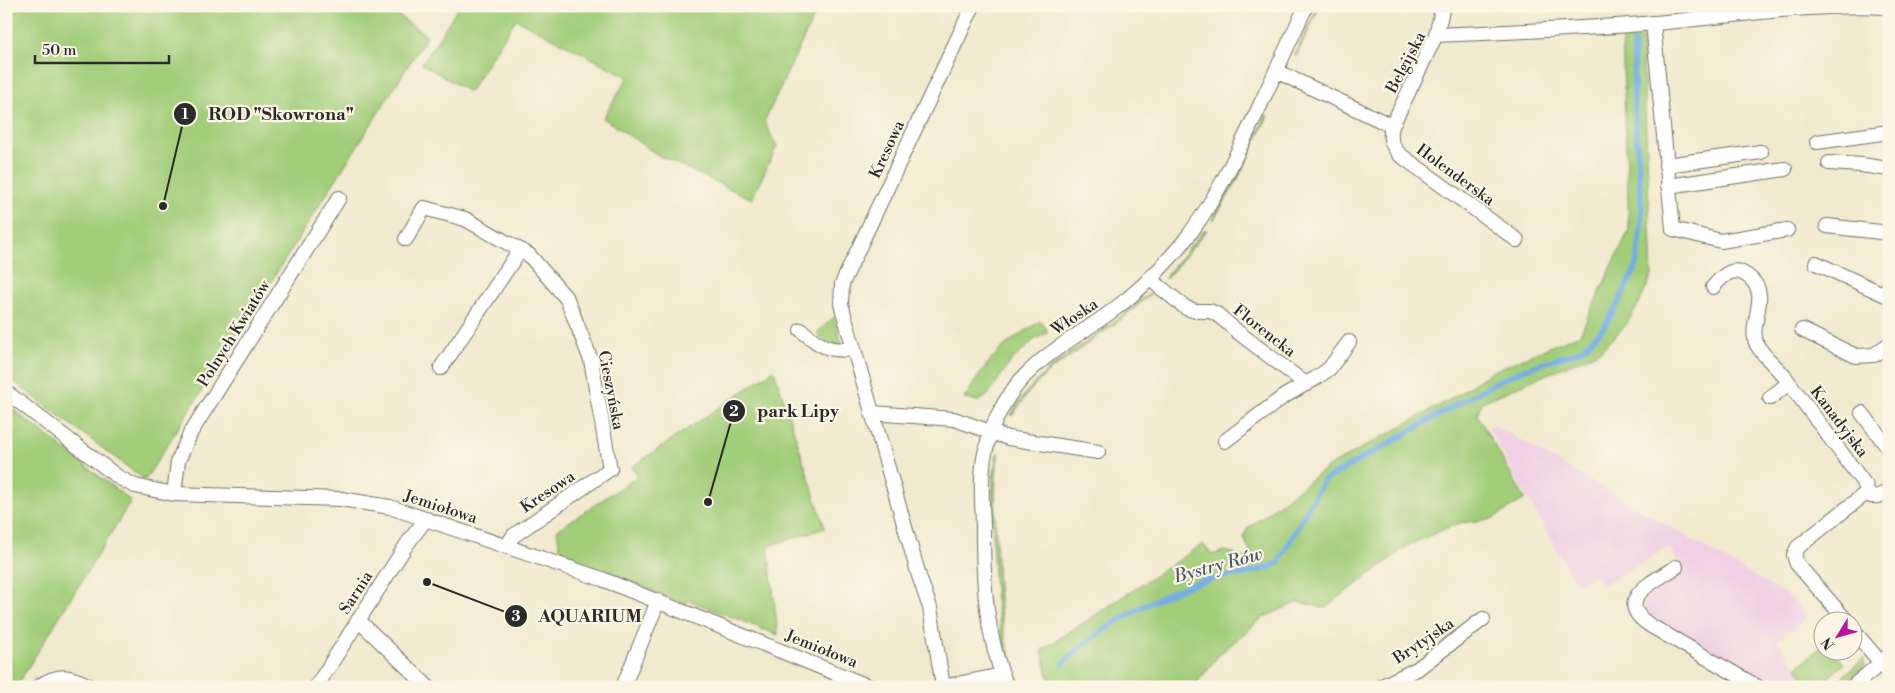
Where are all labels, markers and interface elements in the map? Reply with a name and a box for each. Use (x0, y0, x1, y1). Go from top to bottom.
street label: Belgijska (1381, 28, 1431, 97)
scale bar (35, 32, 169, 64)
text: 50 m (42, 41, 76, 60)
callout: ROD "Skowrona" (173, 97, 363, 130)
text: ROD "Skowrona" (208, 103, 354, 126)
text: 1 (181, 105, 189, 124)
street label: Kresowa (865, 117, 909, 182)
street label: Holenderska (1412, 140, 1499, 211)
street label: Polnych Kwiatów (193, 276, 275, 391)
street label: Włoska (1046, 293, 1103, 340)
street label: Florencka (1229, 300, 1300, 362)
street label: Cieszyńska (594, 349, 629, 432)
street label: Kanadyjska (1806, 382, 1873, 462)
callout: park Lipy (722, 394, 849, 427)
text: park Lipy (757, 400, 840, 423)
text: 2 (729, 402, 739, 421)
street label: Kresowa (516, 466, 579, 517)
street label: Jemiołowa (401, 485, 481, 528)
water label: Bystry Rów (1170, 543, 1265, 589)
street label: Sarnia (335, 566, 378, 618)
callout: AQUARIUM (503, 599, 652, 632)
text: AQUARIUM (537, 605, 642, 628)
text: 3 (511, 607, 521, 626)
north arrow (1812, 610, 1862, 660)
street label: Brytyjska (1388, 613, 1459, 669)
street label: Jemiołowa (782, 625, 861, 673)
text: N (1818, 633, 1839, 653)

